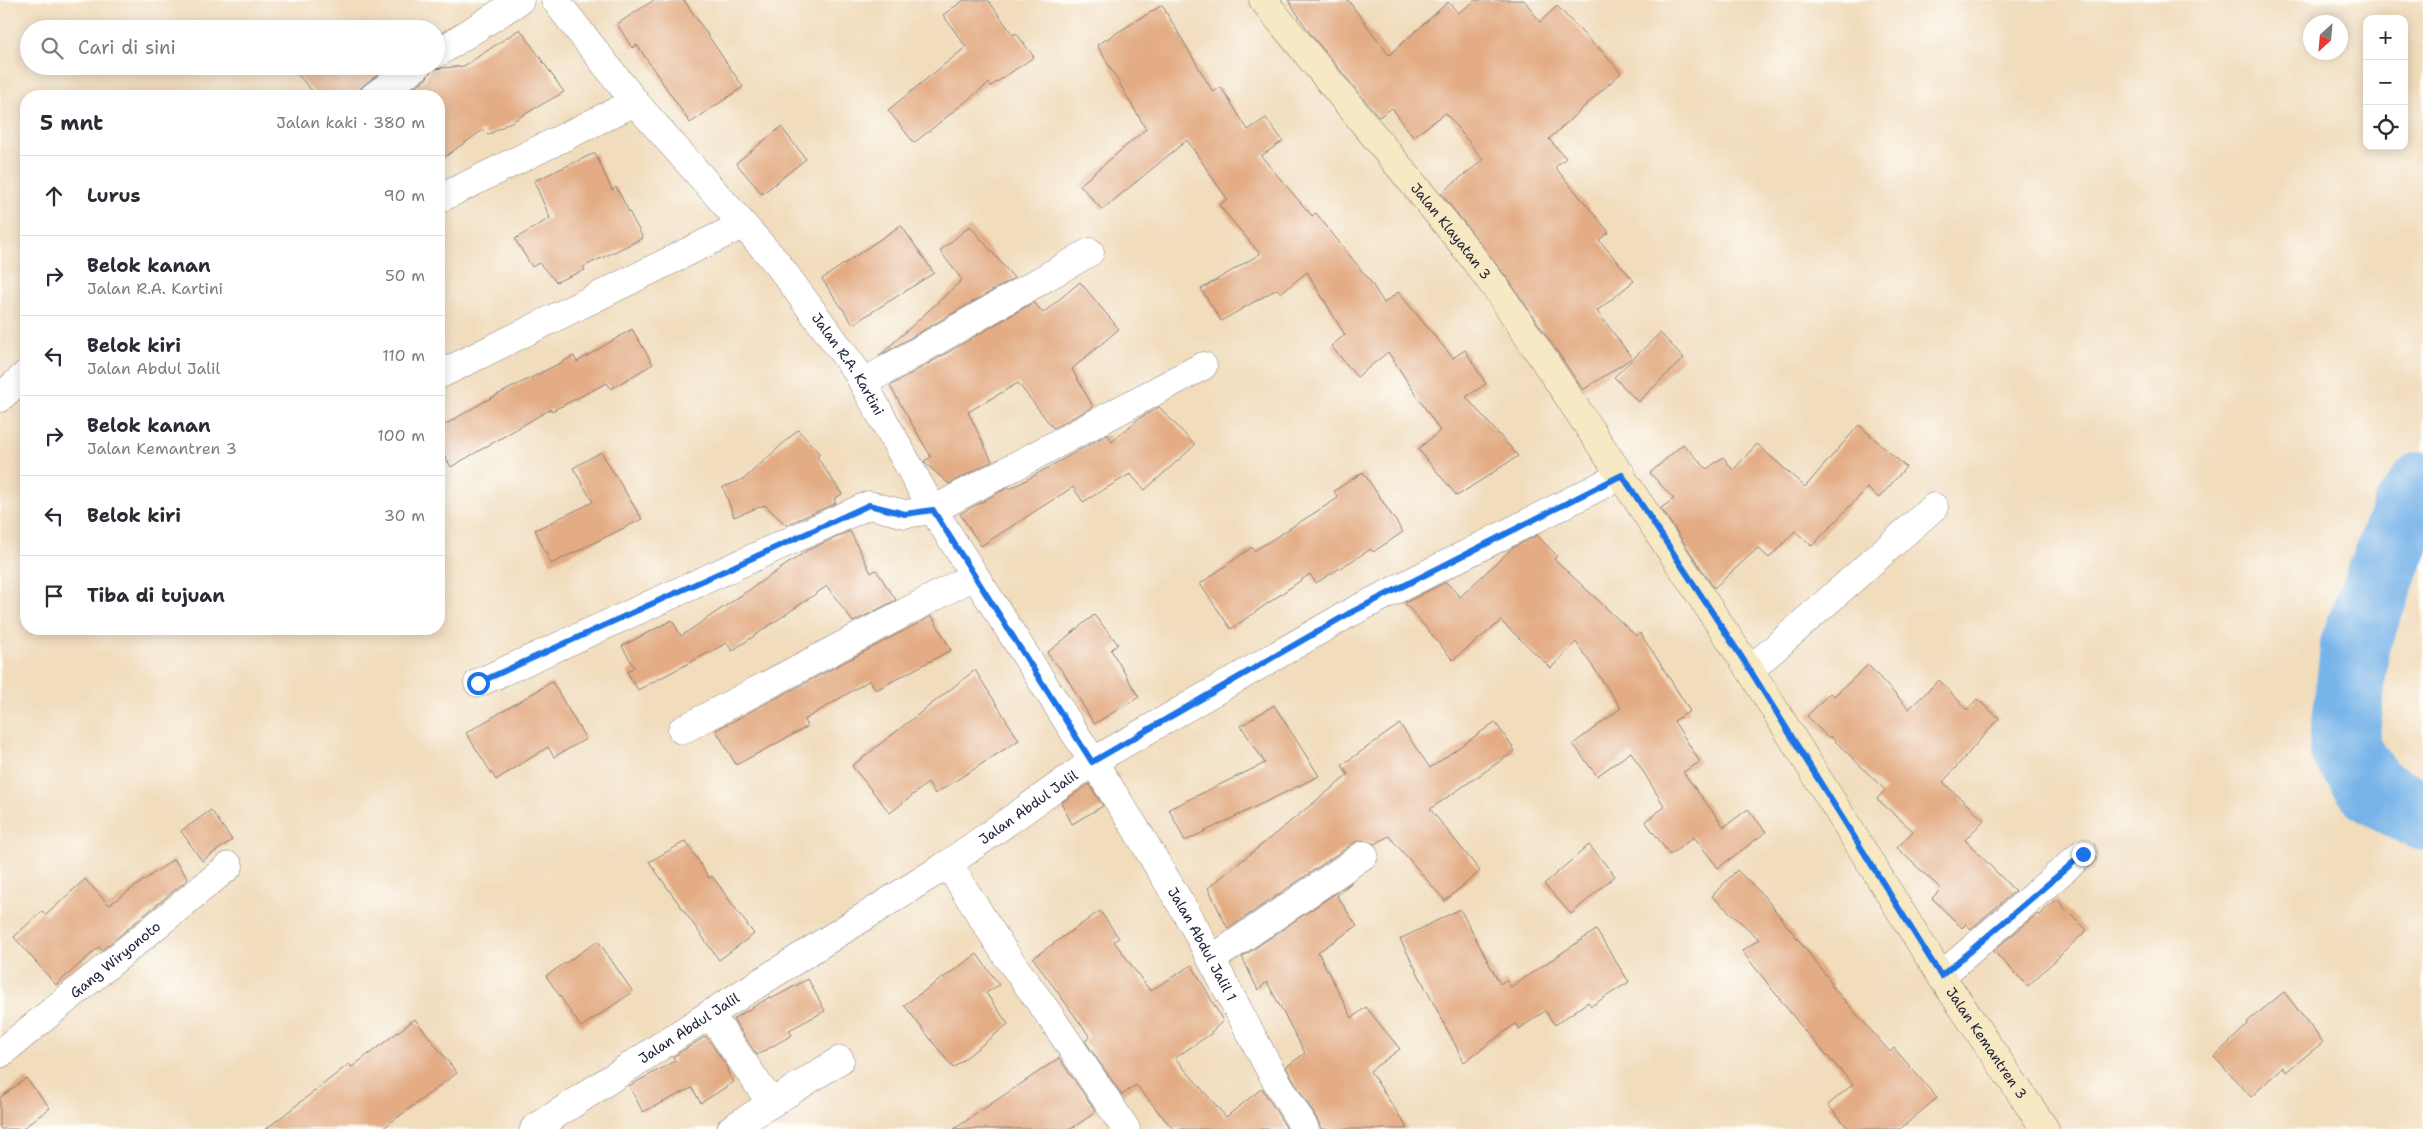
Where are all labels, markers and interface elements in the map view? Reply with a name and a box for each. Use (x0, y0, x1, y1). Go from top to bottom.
north arrow (2303, 15, 2348, 60)
map controls (2363, 15, 2408, 150)
button: + (2363, 15, 2408, 60)
search box (20, 20, 445, 75)
icon: search (38, 34, 66, 62)
text: Cari di sini (78, 35, 176, 60)
button: − (2363, 60, 2408, 105)
button: locate (2363, 105, 2408, 150)
text: 5 mnt (40, 109, 103, 137)
text: Jalan kaki · 380 m (276, 112, 425, 133)
street label: Jalan Klayatan 3 (1407, 179, 1495, 283)
icon: ahead (40, 182, 68, 210)
text: Lurus (87, 183, 141, 208)
text: 90 m (384, 185, 425, 206)
text: Belok kanan (87, 253, 211, 278)
icon: right (40, 262, 68, 290)
text: 50 m (385, 265, 425, 286)
text: Jalan R.A. Kartini (87, 278, 223, 299)
street label: Jalan R.A. Kartini (808, 309, 888, 418)
text: Belok kiri (87, 333, 181, 358)
icon: left (40, 342, 68, 370)
text: 110 m (382, 345, 425, 366)
text: Jalan Abdul Jalil (87, 358, 220, 379)
text: Belok kanan (87, 413, 211, 438)
icon: right (40, 422, 68, 450)
text: 100 m (377, 425, 425, 446)
text: Jalan Kemantren 3 (87, 438, 237, 459)
icon: left (40, 502, 68, 530)
text: Belok kiri (87, 503, 181, 528)
text: 30 m (384, 505, 425, 526)
icon: arrive (40, 582, 68, 610)
text: Tiba di tujuan (87, 583, 225, 608)
route start (467, 672, 490, 695)
street label: Jalan Abdul Jalil (975, 766, 1082, 848)
route end (2072, 843, 2095, 866)
street label: Jalan Abdul Jalil 1 (1164, 884, 1241, 1004)
street label: Gang Wiryonoto (66, 917, 164, 1002)
street label: Jalan Kemantren 3 (1942, 984, 2031, 1102)
street label: Jalan Abdul Jalil (635, 988, 743, 1067)

